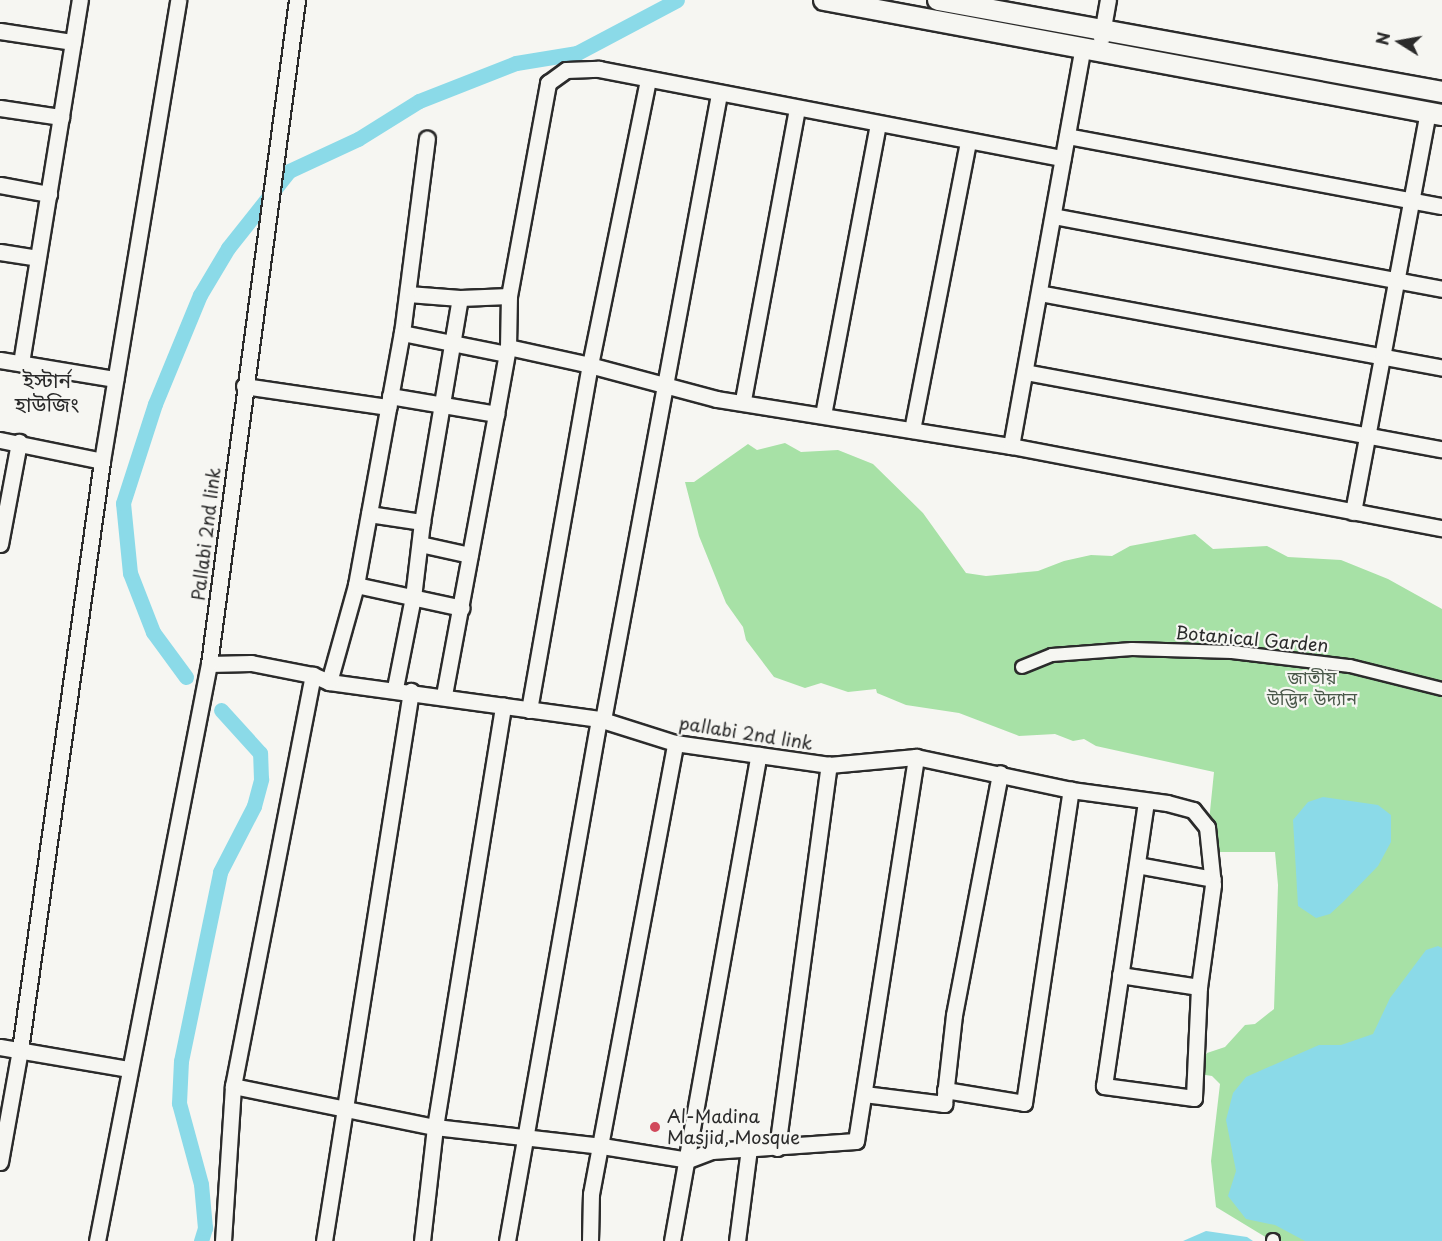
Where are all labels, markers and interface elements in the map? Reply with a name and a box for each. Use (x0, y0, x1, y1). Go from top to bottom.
north arrow (1370, 12, 1430, 72)
text: N (1369, 30, 1395, 47)
district label: ইস্টার্ন হাউজিং (15, 366, 79, 416)
street label: Pallabi 2nd link (187, 465, 225, 603)
street label: Botanical Garden (1175, 622, 1329, 656)
park label: জাতীয় উদ্ভিদ উদ্যান (1267, 667, 1357, 710)
street label: pallabi 2nd link (677, 712, 815, 754)
place label: Al-Madina Masjid, Mosque (667, 1106, 801, 1148)
marker: Al-Madina Masjid, Mosque (648, 1120, 662, 1134)

